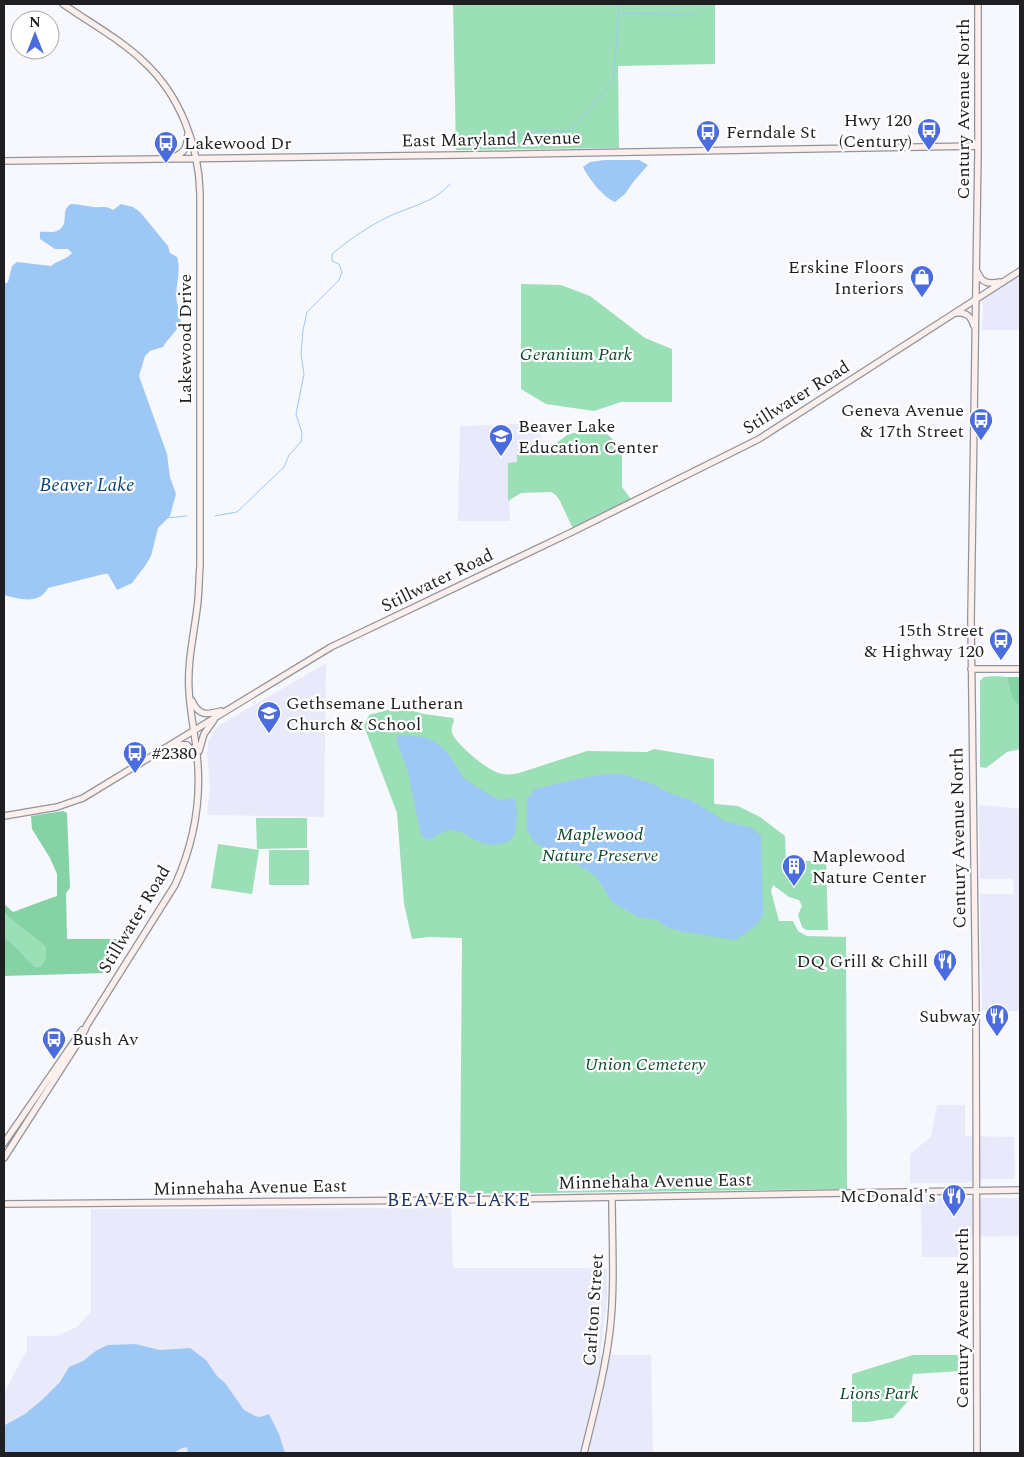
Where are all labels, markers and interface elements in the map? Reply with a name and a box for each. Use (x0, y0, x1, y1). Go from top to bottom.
north arrow (10, 10, 60, 60)
text: N (29, 12, 41, 33)
street label: Century Avenue North (950, 18, 977, 200)
place label: Hwy 120 (Century) (839, 107, 912, 155)
bus stop icon: Hwy 120 (Century) (916, 117, 942, 151)
bus stop icon: Ferndale St (695, 119, 721, 153)
place label: Ferndale St (726, 119, 816, 146)
street label: East Maryland Avenue (401, 124, 581, 155)
bus stop icon: Lakewood Dr (153, 130, 179, 164)
place label: Lakewood Dr (184, 130, 291, 157)
place label: Erskine Floors Interiors (788, 254, 904, 302)
shop icon: Erskine Floors Interiors (909, 264, 935, 298)
street label: Lakewood Drive (172, 274, 199, 404)
park label: Geranium Park (520, 341, 633, 368)
street label: Stillwater Road (737, 354, 855, 441)
place label: Geneva Avenue & 17th Street (841, 397, 964, 445)
bus stop icon: Geneva Avenue & 17th Street (968, 407, 994, 441)
place label: Beaver Lake Education Center (518, 413, 659, 461)
school or university icon: Beaver Lake Education Center (488, 423, 514, 457)
water label: Beaver Lake (39, 471, 135, 500)
street label: Stillwater Road (376, 542, 498, 619)
place label: 15th Street & Highway 120 (864, 617, 984, 665)
bus stop icon: 15th Street & Highway 120 (988, 627, 1014, 661)
place label: Gethsemane Lutheran Church & School (286, 690, 463, 738)
school or university icon: Gethsemane Lutheran Church & School (256, 700, 282, 734)
bus stop icon: #2380 (122, 740, 148, 774)
place label: #2380 (152, 740, 197, 767)
street label: Century Avenue North (943, 747, 974, 929)
park label: Maplewood Nature Preserve (542, 821, 658, 869)
place label: Maplewood Nature Center (812, 843, 926, 891)
building icon: Maplewood Nature Center (781, 853, 807, 887)
street label: Stillwater Road (91, 860, 177, 978)
place label: DQ Grill & Chill (796, 948, 928, 975)
restaurant icon: DQ Grill & Chill (932, 948, 958, 982)
place label: Subway (919, 1003, 981, 1030)
restaurant icon: Subway (984, 1003, 1010, 1037)
bus stop icon: Bush Av (41, 1026, 67, 1060)
place label: Bush Av (72, 1026, 139, 1053)
park label: Union Cemetery (585, 1051, 705, 1078)
street label: Minnehaha Avenue East (558, 1166, 752, 1197)
street label: Minnehaha Avenue East (153, 1172, 347, 1203)
place label: McDonald's (840, 1183, 936, 1210)
restaurant icon: McDonald's (941, 1183, 967, 1217)
district label: BEAVER LAKE (387, 1186, 531, 1215)
street label: Century Avenue North (949, 1227, 976, 1409)
street label: Carlton Street (576, 1253, 611, 1367)
park label: Lions Park (839, 1380, 919, 1407)

